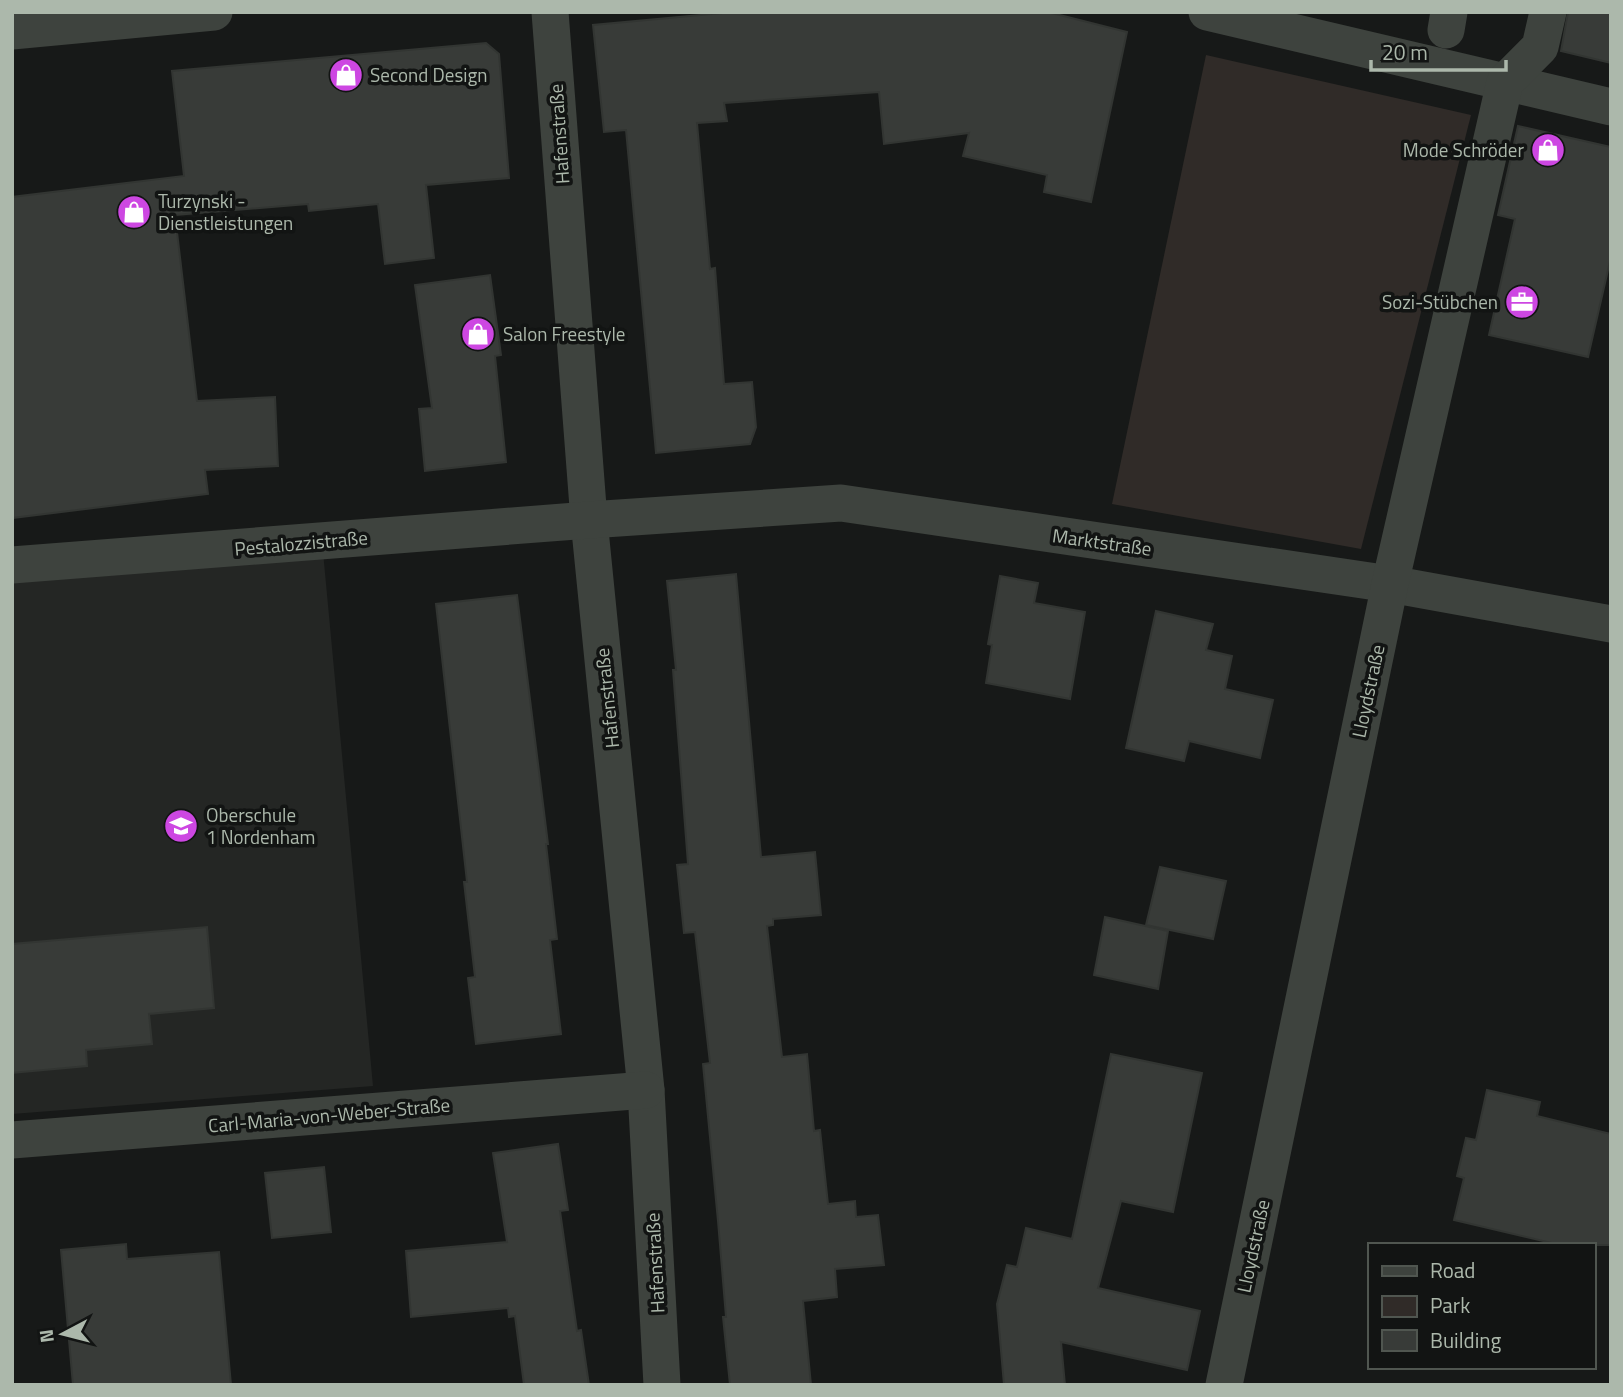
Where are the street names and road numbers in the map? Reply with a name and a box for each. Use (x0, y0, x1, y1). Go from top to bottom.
street label: Hafenstraße (541, 83, 576, 185)
street label: Marktstraße (1051, 520, 1154, 563)
street label: Pestalozzistraße (233, 522, 369, 563)
street label: Lloydstraße (1344, 642, 1392, 740)
street label: Hafenstraße (587, 647, 626, 749)
street label: Carl-Maria-von-Weber-Straße (207, 1089, 451, 1140)
street label: Lloydstraße (1229, 1197, 1277, 1295)
street label: Hafenstraße (637, 1212, 672, 1314)

